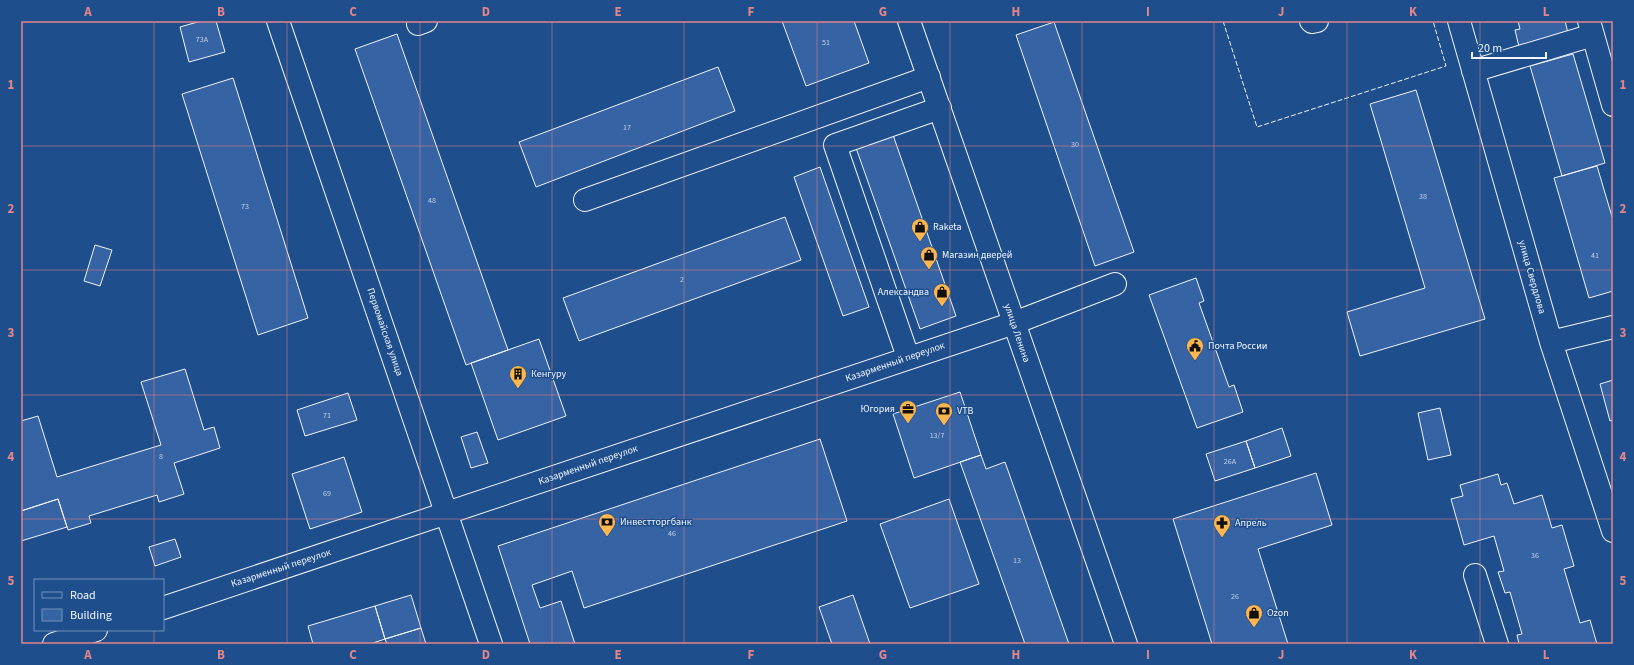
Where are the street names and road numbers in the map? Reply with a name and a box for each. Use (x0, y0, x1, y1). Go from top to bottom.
street label: улица Свердлова (1515, 239, 1549, 315)
street label: Первомайская улица (363, 286, 407, 378)
street label: улица Ленина (1000, 302, 1034, 364)
street label: Казарменный переулок (843, 338, 947, 386)
street label: Казарменный переулок (536, 441, 640, 489)
street label: Казарменный переулок (229, 545, 333, 591)

